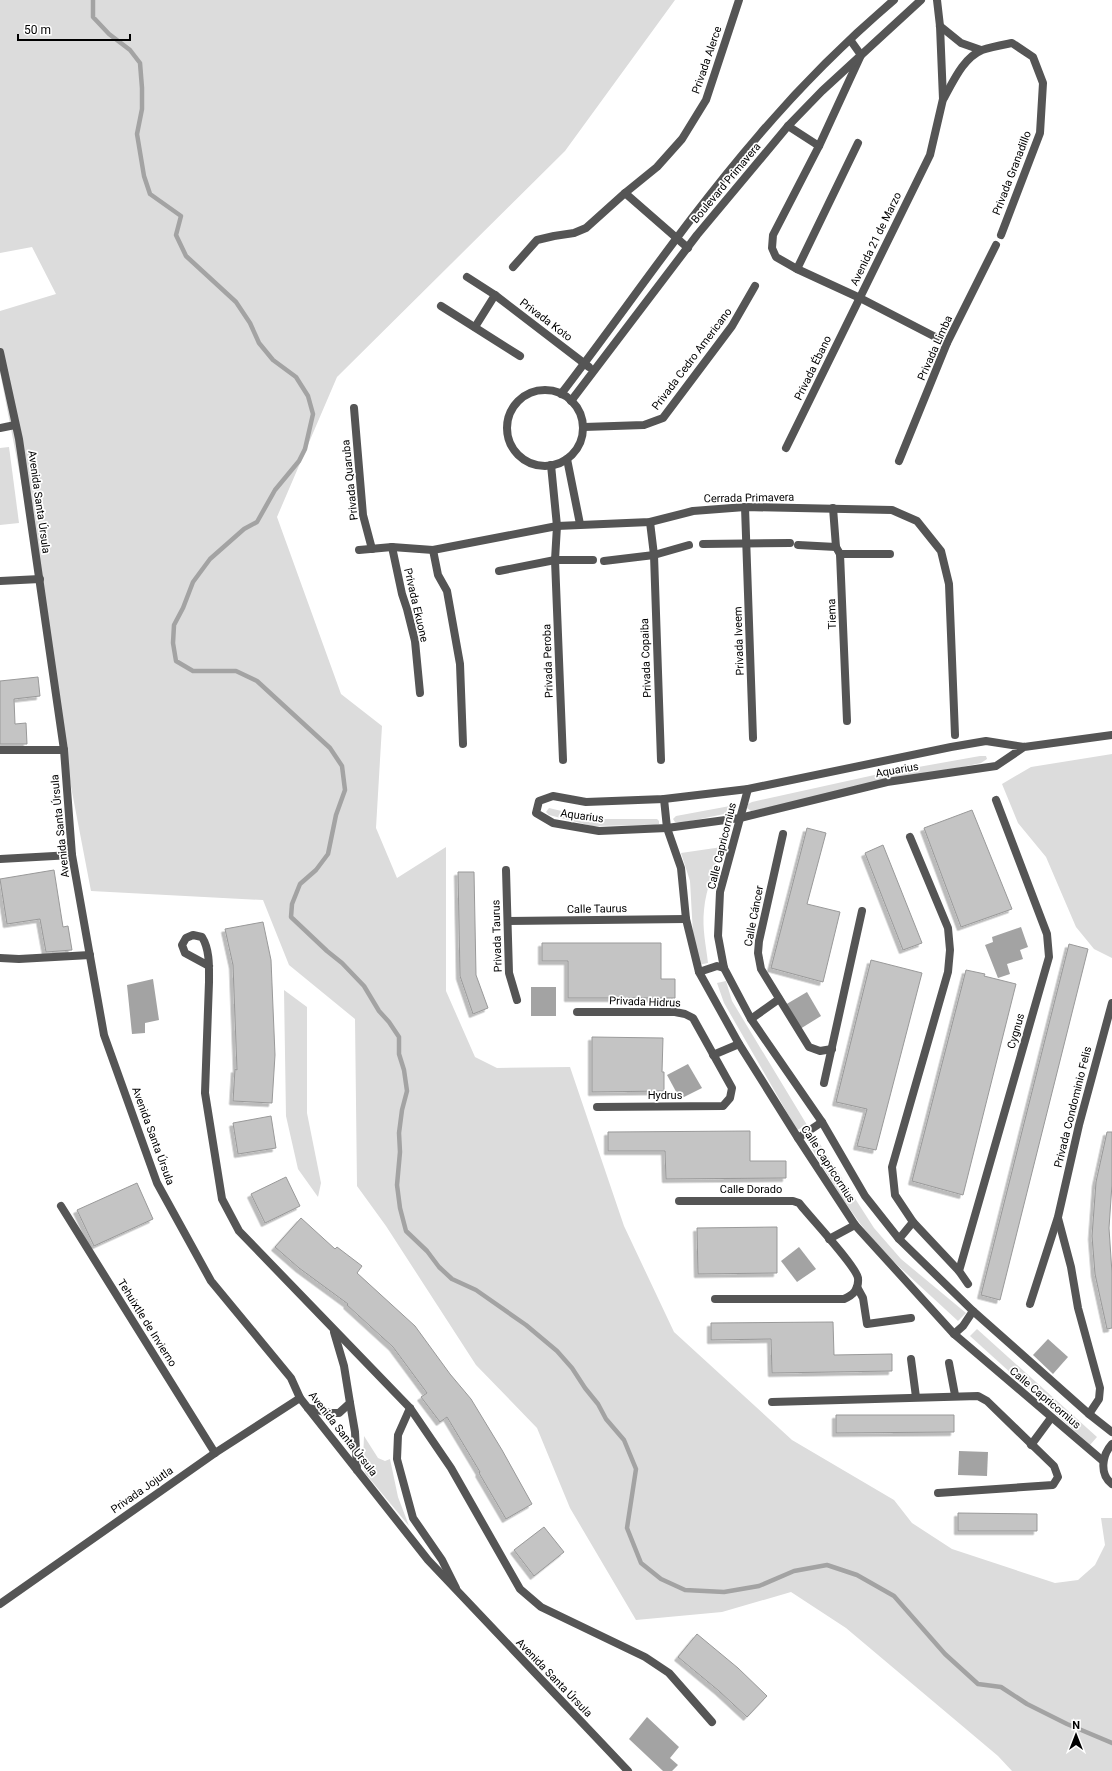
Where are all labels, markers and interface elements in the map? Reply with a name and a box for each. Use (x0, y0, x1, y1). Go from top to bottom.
scale bar (18, 16, 130, 42)
text: 50 m (24, 23, 51, 37)
street label: Privada Alerce (689, 24, 725, 95)
street label: Privada Granadillo (990, 129, 1034, 217)
street label: Boulevard Primavera (689, 140, 763, 226)
street label: Avenida 21 de Marzo (848, 190, 904, 288)
street label: Privada Koto (517, 296, 575, 344)
street label: Privada Cedro Americano (649, 305, 735, 413)
street label: Privada Limba (915, 313, 955, 383)
street label: Privada Ébano (792, 334, 834, 402)
street label: Privada Quaruba (339, 439, 361, 521)
street label: Avenida Santa Úrsula (25, 450, 53, 554)
street label: Cerrada Primavera (704, 491, 794, 505)
street label: Privada Ekuone (401, 567, 431, 643)
street label: Tiema (825, 598, 839, 630)
street label: Privada Iveem (731, 606, 747, 676)
street label: Privada Copaiba (638, 618, 654, 698)
street label: Privada Peroba (540, 624, 556, 698)
street label: Aquarius (874, 760, 920, 780)
street label: Avenida Santa Úrsula (48, 774, 72, 878)
street label: Calle Capricornius (705, 801, 739, 891)
street label: Aquarius (559, 807, 605, 826)
street label: Calle Cáncer (742, 884, 766, 947)
street label: Privada Taurus (489, 899, 505, 973)
street label: Calle Taurus (567, 902, 628, 916)
street label: Privada Hidrus (609, 994, 681, 1010)
street label: Cygnus (1005, 1011, 1027, 1050)
street label: Privada Condominio Felis (1052, 1045, 1094, 1169)
street label: Avenida Santa Úrsula (129, 1085, 177, 1187)
street label: Hydrus (648, 1089, 683, 1102)
street label: Calle Capricornius (798, 1123, 858, 1205)
street label: Calle Dorado (720, 1183, 782, 1196)
street label: Tehuixtle de Invierno (115, 1277, 179, 1369)
street label: Calle Capricornius (1007, 1364, 1084, 1432)
street label: Avenida Santa Úrsula (306, 1389, 380, 1479)
street label: Privada Jojutla (108, 1464, 176, 1516)
street label: Avenida Santa Úrsula (513, 1636, 595, 1720)
north arrow (1056, 1715, 1096, 1755)
text: N (1072, 1719, 1080, 1732)

